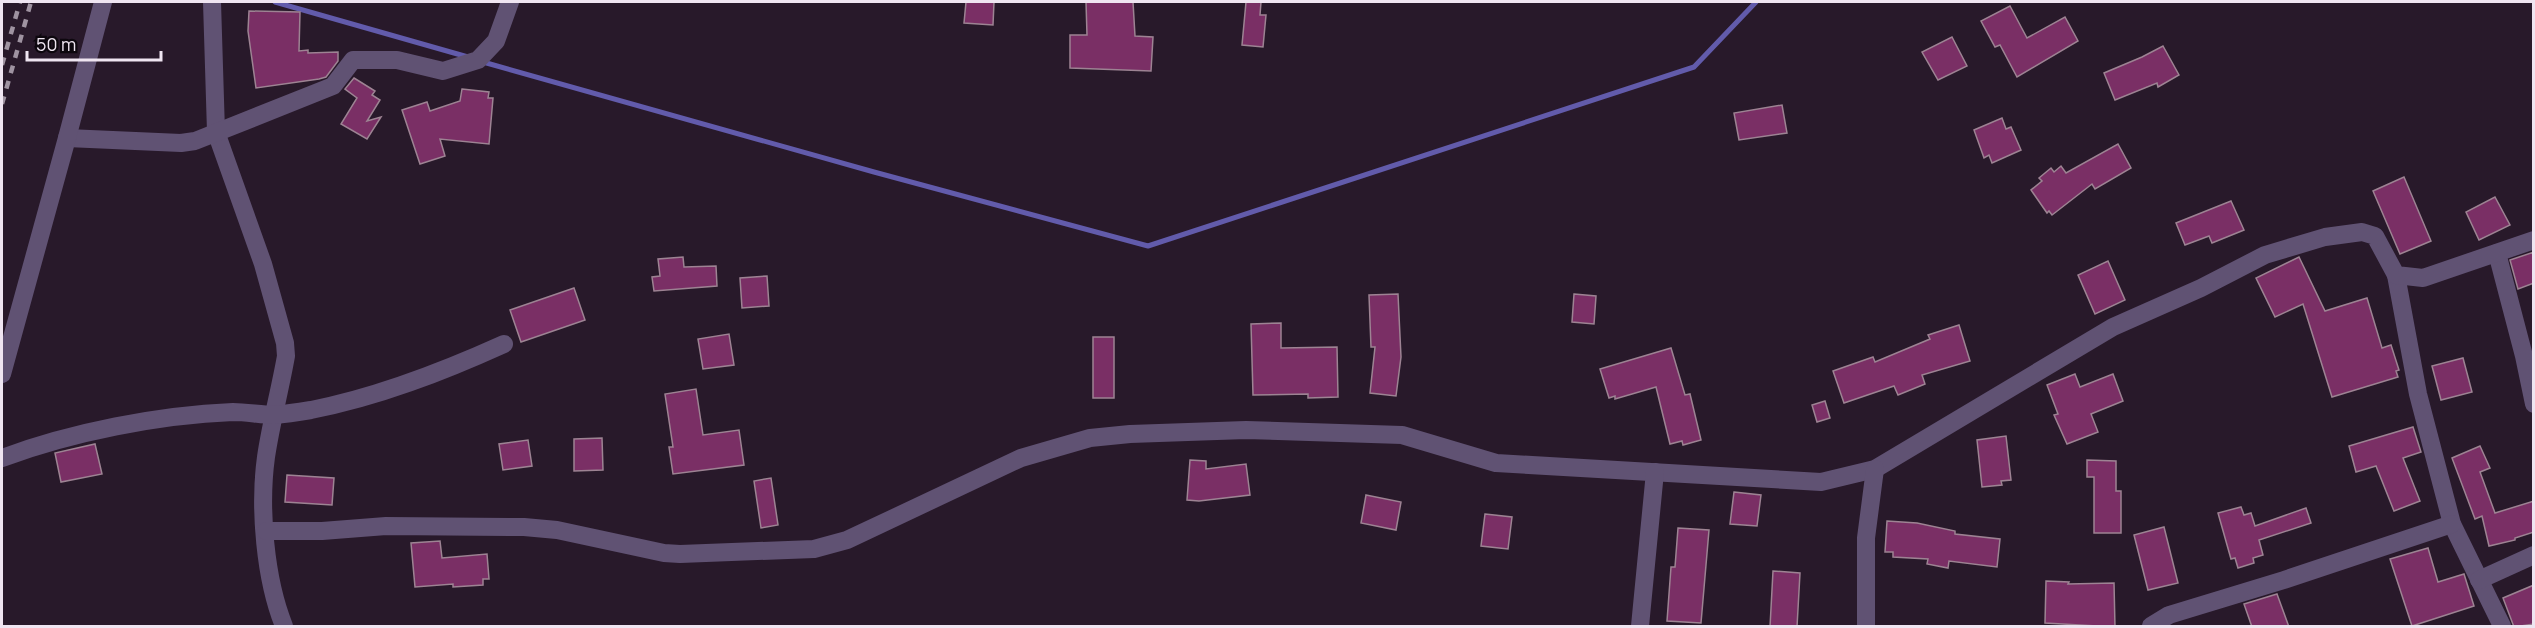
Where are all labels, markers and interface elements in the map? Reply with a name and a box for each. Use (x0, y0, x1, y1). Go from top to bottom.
scale bar (27, 24, 160, 62)
text: 50 m (36, 32, 76, 56)

